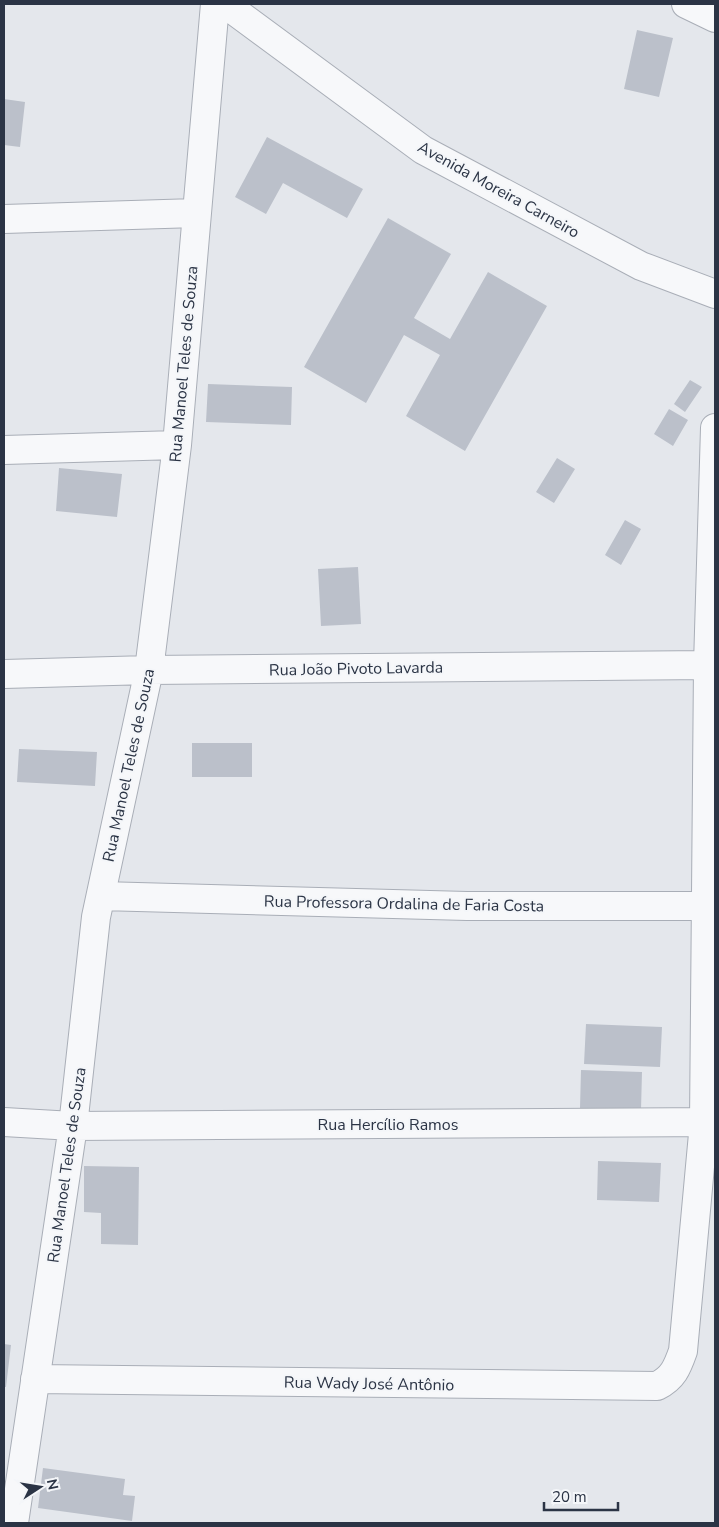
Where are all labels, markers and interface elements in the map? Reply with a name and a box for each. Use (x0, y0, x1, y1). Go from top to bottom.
street label: Avenida Moreira Carneiro (414, 136, 583, 244)
street label: Rua Manoel Teles de Souza (164, 265, 204, 463)
street label: Rua João Pivoto Lavarda (269, 656, 443, 682)
street label: Rua Manoel Teles de Souza (98, 666, 160, 864)
street label: Rua Professora Ordalina de Faria Costa (264, 891, 544, 917)
street label: Rua Manoel Teles de Souza (42, 1066, 92, 1264)
street label: Rua Hercílio Ramos (318, 1114, 458, 1136)
street label: Rua Wady José Antônio (284, 1372, 454, 1396)
north arrow (15, 1462, 65, 1512)
text: N (42, 1477, 63, 1492)
scale bar (544, 1480, 618, 1512)
text: 20 m (552, 1487, 587, 1507)

